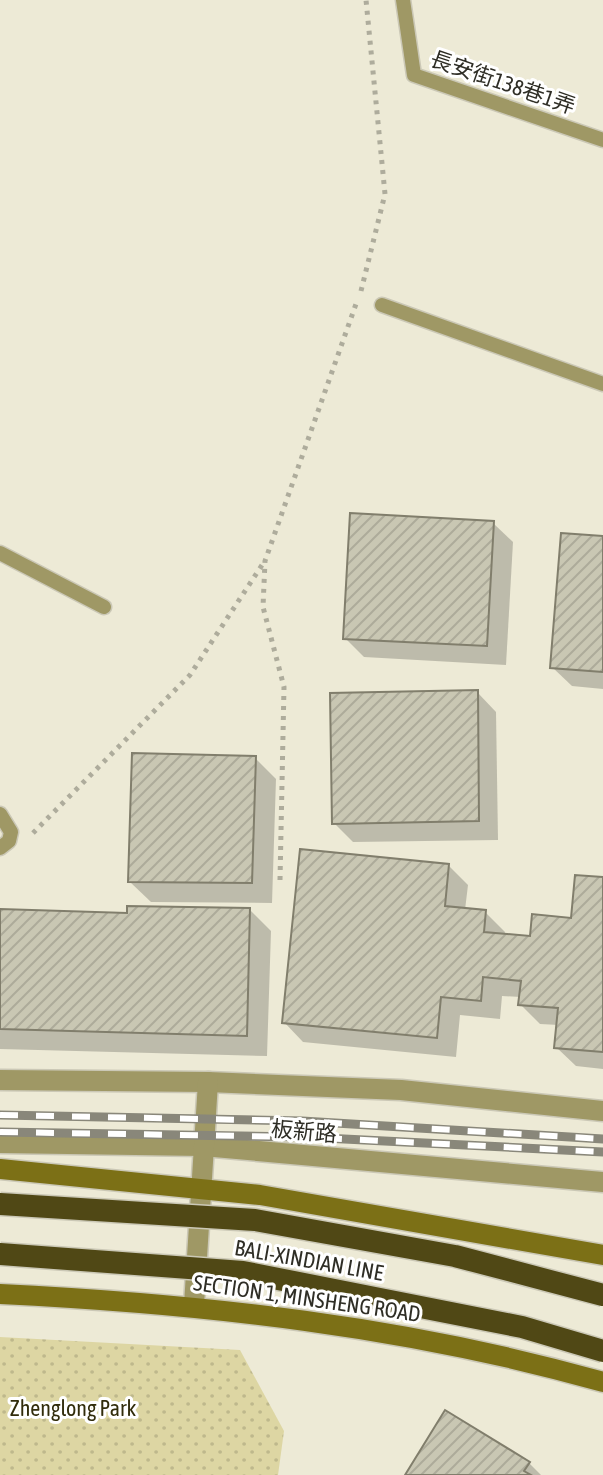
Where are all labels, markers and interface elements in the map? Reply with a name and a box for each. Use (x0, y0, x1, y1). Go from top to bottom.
street label: 長安街138巷1弄 (427, 45, 579, 119)
street label: 板新路 (270, 1115, 338, 1147)
street label: BALI-XINDIAN LINE (233, 1234, 386, 1286)
street label: SECTION 1, MINSHENG ROAD (192, 1269, 422, 1327)
park label: Zhenglong Park (10, 1395, 137, 1421)

